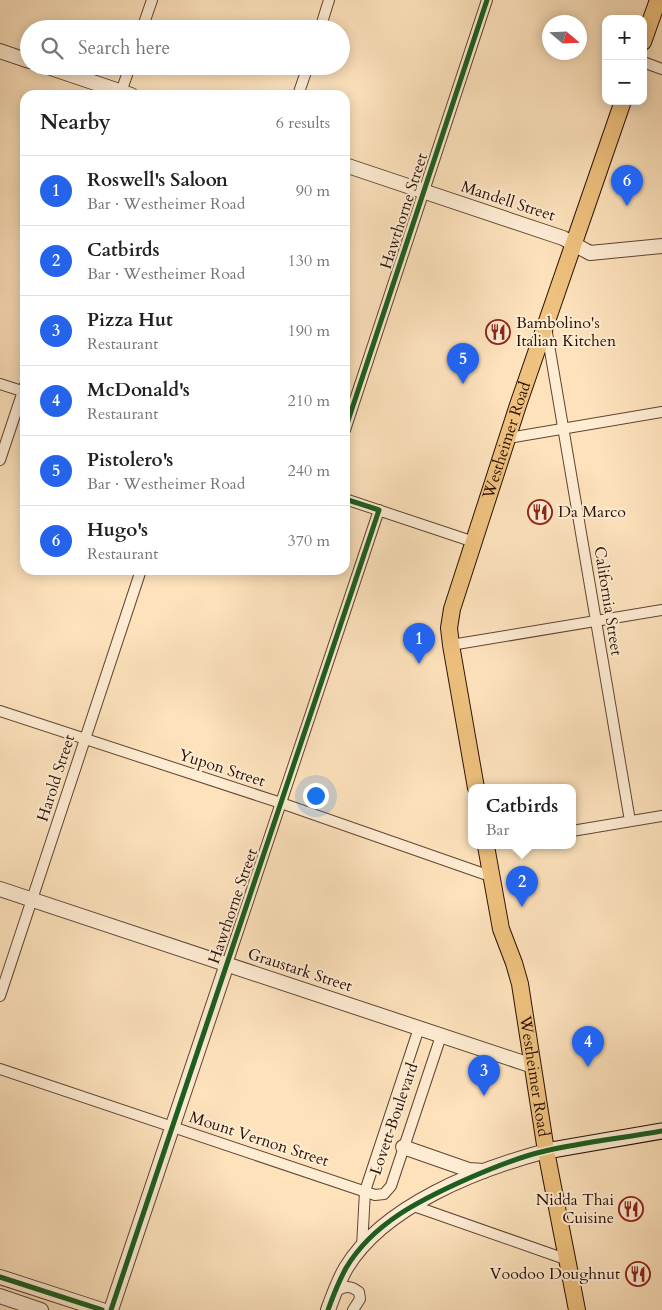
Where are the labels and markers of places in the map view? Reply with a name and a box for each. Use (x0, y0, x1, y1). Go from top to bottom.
pin: 6 (611, 165, 643, 206)
place label: Bambolino's Italian Kitchen (516, 312, 616, 352)
restaurant icon: Bambolino's Italian Kitchen (485, 319, 511, 345)
pin: 5 (447, 343, 479, 384)
restaurant icon: Da Marco (527, 499, 553, 525)
place label: Da Marco (558, 501, 626, 523)
pin: 1 (403, 623, 435, 664)
pin: 2 (506, 866, 538, 907)
pin: 4 (572, 1026, 604, 1067)
pin: 3 (468, 1055, 500, 1096)
place label: Nidda Thai Cuisine (536, 1189, 614, 1229)
restaurant icon: Nidda Thai Cuisine (618, 1196, 644, 1222)
restaurant icon: Voodoo Doughnut (625, 1261, 651, 1287)
place label: Voodoo Doughnut (490, 1263, 620, 1285)

